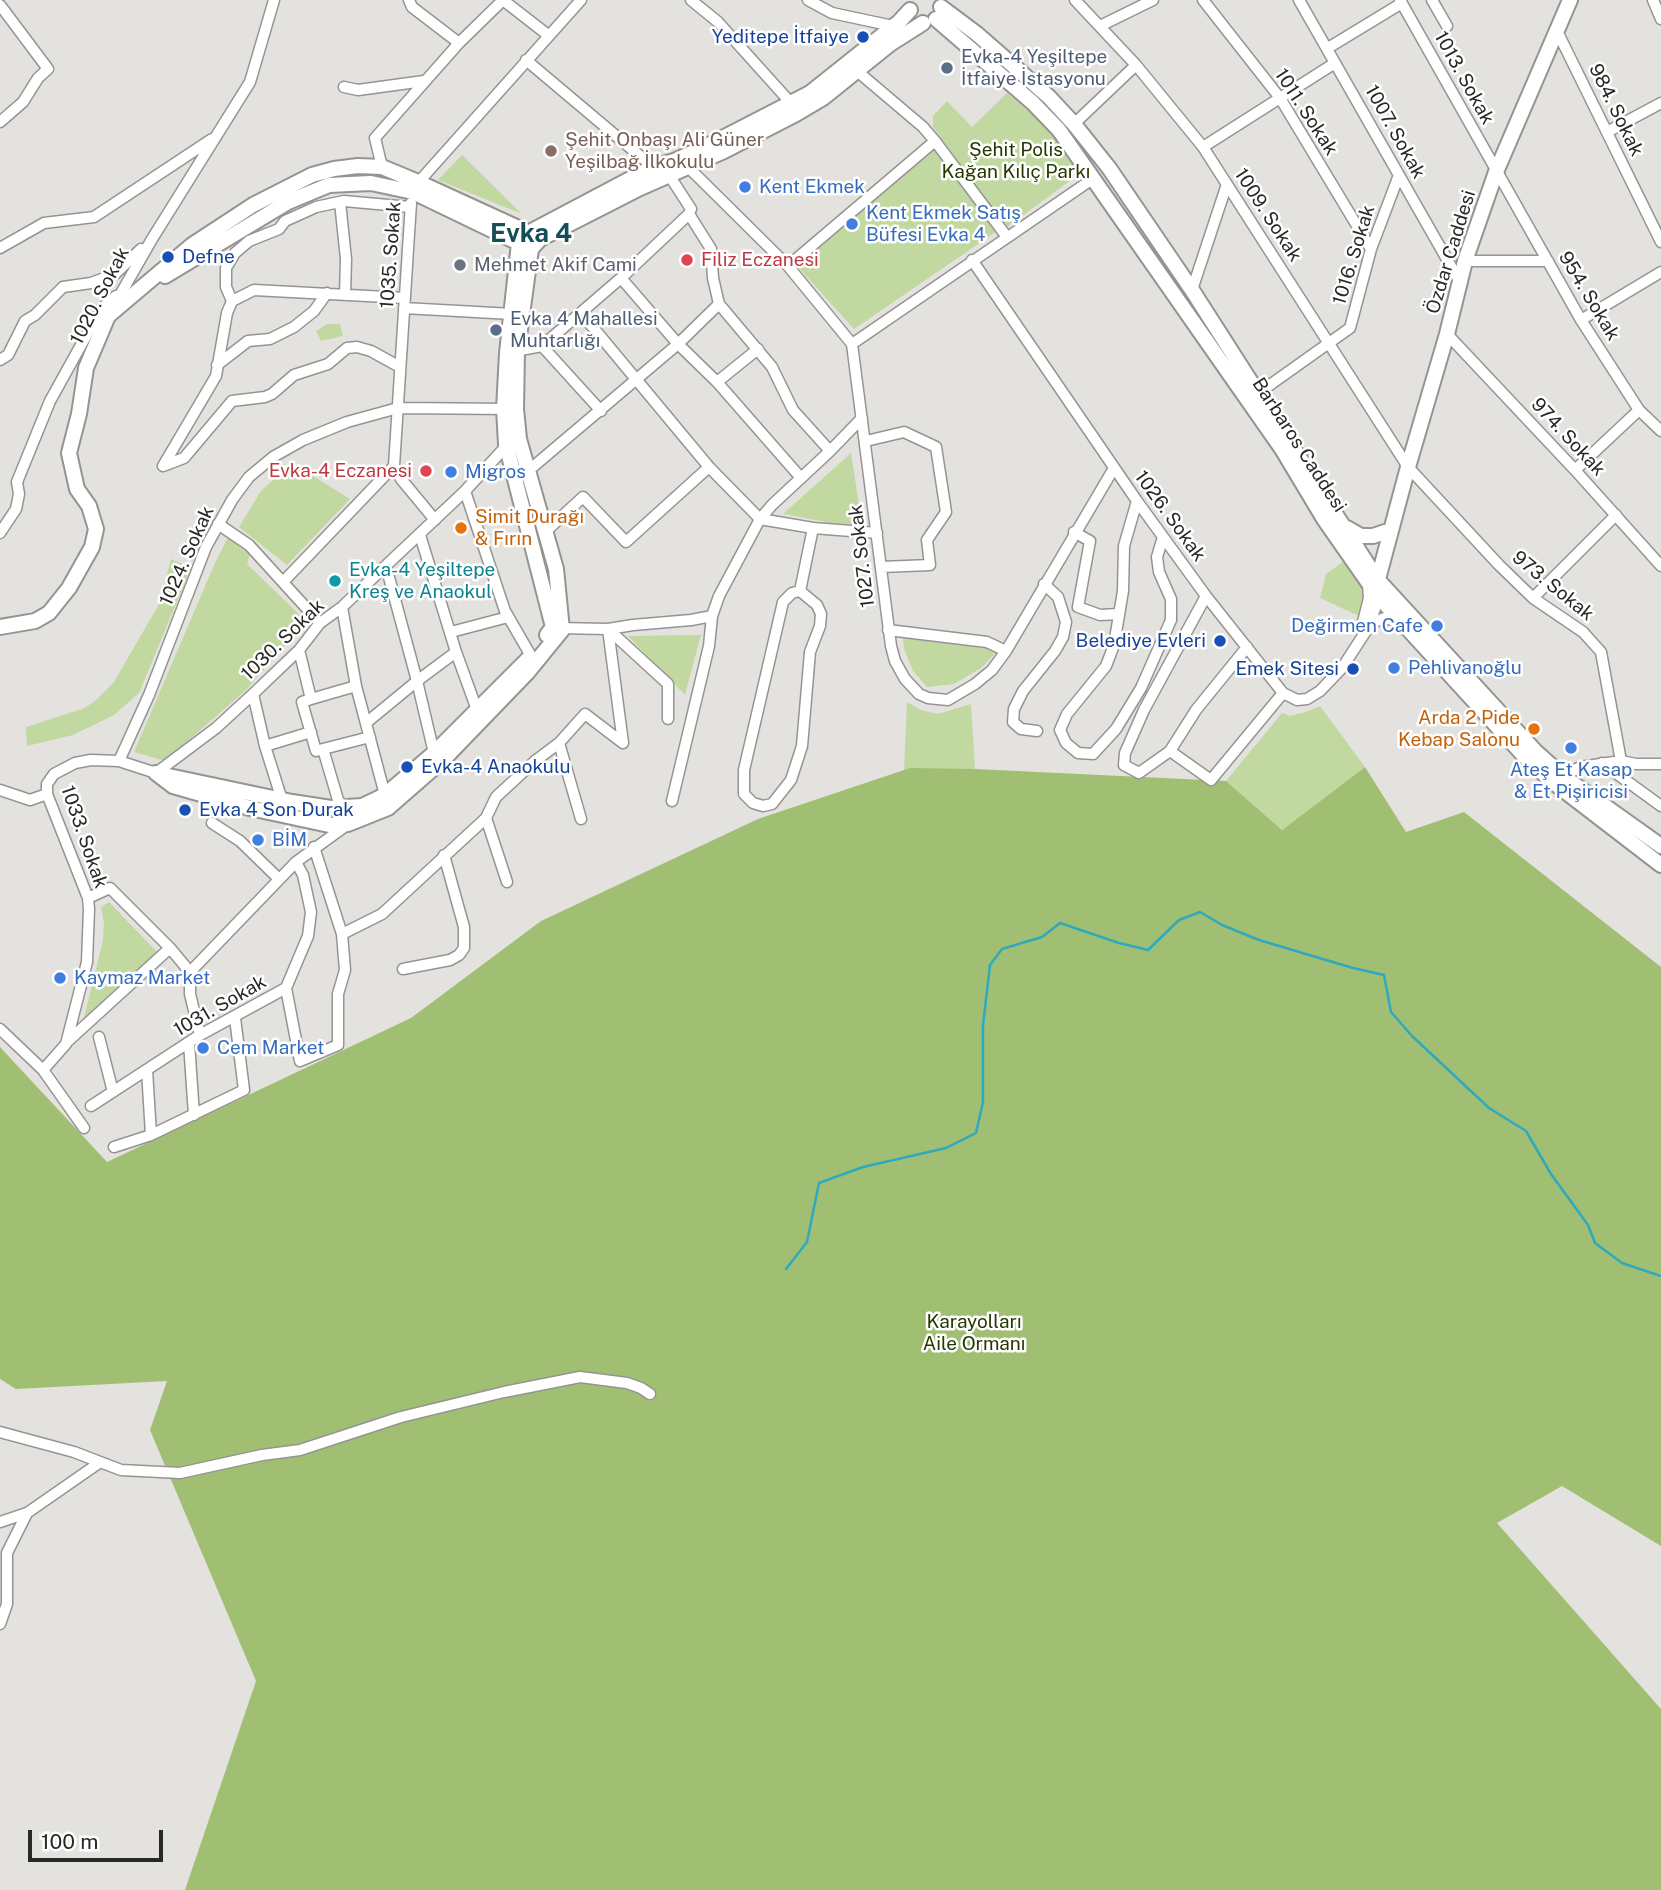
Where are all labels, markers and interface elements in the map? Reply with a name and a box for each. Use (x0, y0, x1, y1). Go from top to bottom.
place label: Yeditepe İtfaiye (712, 26, 849, 48)
street label: 1013. Sokak (1429, 27, 1499, 129)
marker: Yeditepe İtfaiye (855, 29, 871, 45)
place label: Evka-4 Yeşiltepe İtfaiye İstasyonu (961, 46, 1107, 90)
marker: Evka-4 Yeşiltepe İtfaiye İstasyonu (939, 60, 955, 76)
street label: 984. Sokak (1584, 60, 1648, 160)
street label: 1011. Sokak (1270, 64, 1342, 160)
street label: 1007. Sokak (1360, 81, 1430, 183)
place label: Şehit Onbaşı Ali Güner Yeşilbağ İlkokulu (565, 129, 764, 173)
park label: Şehit Polis Kağan Kılıç Parkı (942, 139, 1090, 183)
marker: Şehit Onbaşı Ali Güner Yeşilbağ İlkokulu (543, 143, 559, 159)
street label: 1009. Sokak (1229, 164, 1307, 266)
place label: Kent Ekmek (759, 176, 865, 198)
marker: Kent Ekmek (737, 179, 753, 195)
street label: Özdar Caddesi (1421, 187, 1481, 317)
street label: 1035. Sokak (376, 201, 406, 309)
place label: Kent Ekmek Satış Büfesi Evka 4 (866, 202, 1021, 246)
street label: 1016. Sokak (1328, 202, 1380, 308)
marker: Kent Ekmek Satış Büfesi Evka 4 (844, 216, 860, 232)
district label: Evka 4 (490, 218, 572, 250)
street label: 1020. Sokak (66, 243, 134, 349)
place label: Defne (182, 246, 235, 268)
street label: 954. Sokak (1553, 247, 1625, 345)
marker: Defne (160, 249, 176, 265)
place label: Filiz Eczanesi (701, 249, 819, 271)
marker: Filiz Eczanesi (679, 252, 695, 268)
place label: Mehmet Akif Cami (474, 254, 637, 276)
marker: Mehmet Akif Cami (452, 257, 468, 273)
place label: Evka 4 Mahallesi Muhtarlığı (510, 308, 658, 352)
marker: Evka 4 Mahallesi Muhtarlığı (488, 322, 504, 338)
street label: Barbaros Caddesi (1247, 373, 1351, 517)
street label: 974. Sokak (1526, 393, 1610, 481)
place label: Evka-4 Eczanesi (269, 460, 412, 482)
place label: Migros (465, 461, 526, 483)
marker: Evka-4 Eczanesi (418, 463, 434, 479)
marker: Migros (443, 464, 459, 480)
street label: 1026. Sokak (1129, 466, 1211, 566)
street label: 1024. Sokak (155, 503, 219, 609)
street label: 1027. Sokak (844, 503, 880, 609)
place label: Simit Durağı & Fırın (475, 506, 584, 550)
marker: Simit Durağı & Fırın (453, 520, 469, 536)
street label: 973. Sokak (1508, 546, 1598, 626)
place label: Evka-4 Yeşiltepe Kreş ve Anaokul (349, 559, 495, 603)
marker: Evka-4 Yeşiltepe Kreş ve Anaokul (327, 573, 343, 589)
street label: 1030. Sokak (237, 595, 329, 685)
place label: Değirmen Cafe (1291, 615, 1423, 637)
marker: Değirmen Cafe (1429, 618, 1445, 634)
place label: Belediye Evleri (1076, 630, 1206, 652)
marker: Belediye Evleri (1212, 633, 1228, 649)
place label: Pehlivanoğlu (1408, 657, 1522, 679)
place label: Emek Sitesi (1235, 658, 1339, 680)
marker: Pehlivanoğlu (1386, 660, 1402, 676)
marker: Emek Sitesi (1345, 661, 1361, 677)
place label: Arda 2 Pide Kebap Salonu (1398, 707, 1520, 751)
marker: Arda 2 Pide Kebap Salonu (1526, 721, 1542, 737)
marker: Ateş Et Kasap & Et Pişiricisi (1563, 740, 1579, 756)
place label: Evka-4 Anaokulu (421, 756, 570, 778)
marker: Evka-4 Anaokulu (399, 759, 415, 775)
place label: Ateş Et Kasap & Et Pişiricisi (1510, 759, 1632, 803)
street label: 1033. Sokak (56, 783, 112, 891)
place label: Evka 4 Son Durak (199, 799, 354, 821)
marker: Evka 4 Son Durak (177, 802, 193, 818)
place label: BİM (272, 829, 307, 851)
marker: BİM (250, 832, 266, 848)
place label: Kaymaz Market (74, 967, 210, 989)
marker: Kaymaz Market (52, 970, 68, 986)
street label: 1031. Sokak (170, 970, 270, 1042)
place label: Cem Market (217, 1037, 325, 1059)
marker: Cem Market (195, 1040, 211, 1056)
park label: Karayolları Aile Ormanı (923, 1311, 1025, 1355)
scale bar (32, 1816, 166, 1860)
text: 100 m (41, 1829, 98, 1854)

